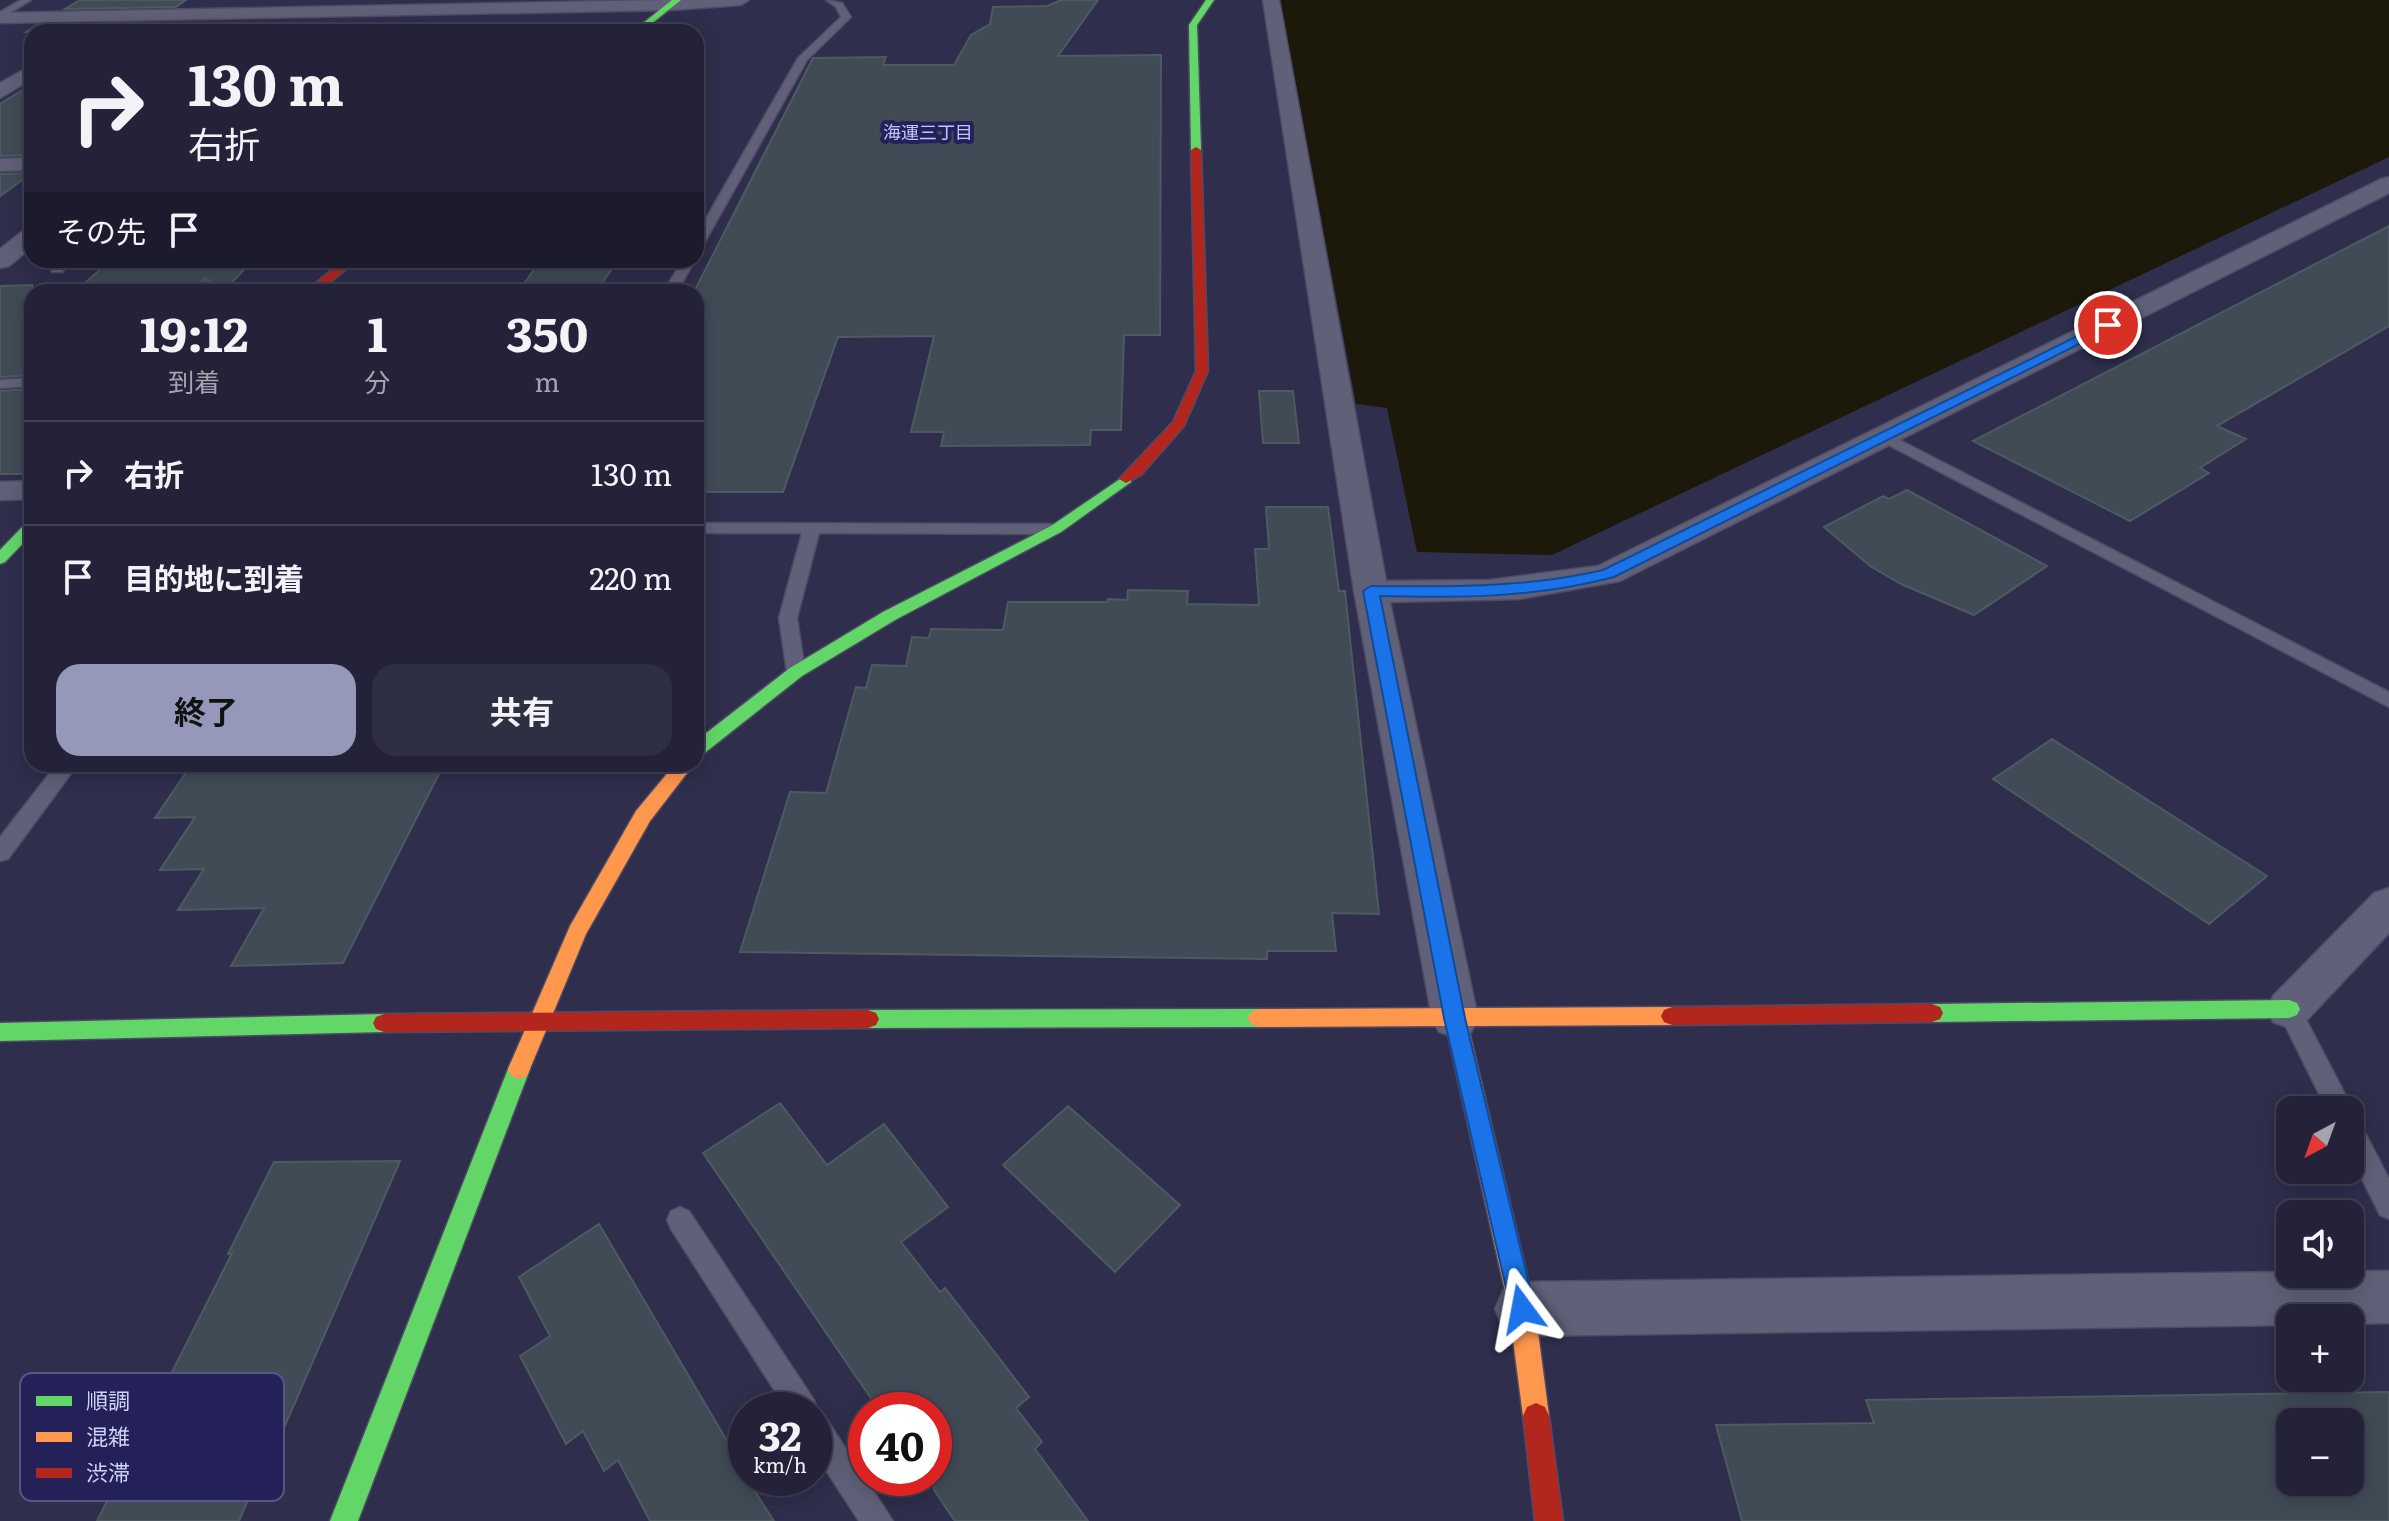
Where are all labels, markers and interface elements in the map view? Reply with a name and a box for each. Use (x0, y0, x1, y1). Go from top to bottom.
text: 130 m (188, 40, 344, 123)
icon: right (56, 56, 160, 160)
text: 右折 (188, 116, 260, 169)
district label: 海運三丁目 (883, 118, 973, 145)
text: その先 (56, 208, 146, 252)
icon: arrive (162, 208, 206, 252)
pin (2074, 291, 2142, 359)
text: 19:12 (140, 296, 249, 367)
text: 1 (367, 296, 387, 367)
text: 350 (506, 296, 588, 367)
icon: arrive (2086, 303, 2130, 347)
text: 到着 (168, 361, 220, 400)
text: 分 (364, 361, 390, 400)
text: m (535, 361, 560, 400)
icon: right (56, 451, 100, 495)
text: 右折 (124, 451, 184, 495)
text: 130 m (591, 451, 672, 495)
icon: arrive (56, 555, 100, 599)
text: 目的地に到着 (124, 555, 304, 599)
text: 220 m (589, 555, 672, 599)
button: 終了 (56, 664, 356, 756)
button: 共有 (372, 664, 672, 756)
north arrow (2276, 1096, 2364, 1184)
map controls (2276, 1096, 2364, 1496)
button: sound (2276, 1200, 2364, 1288)
position arrow (1480, 1267, 1564, 1351)
button: + (2276, 1304, 2364, 1392)
legend (20, 1373, 284, 1501)
text: 順調 (86, 1383, 130, 1416)
speed limit sign: 40 (848, 1392, 952, 1496)
text: 32 (758, 1404, 802, 1463)
button: − (2276, 1408, 2364, 1496)
text: 混雑 (86, 1419, 130, 1452)
text: km/h (753, 1449, 807, 1479)
text: 渋滞 (86, 1455, 130, 1488)

